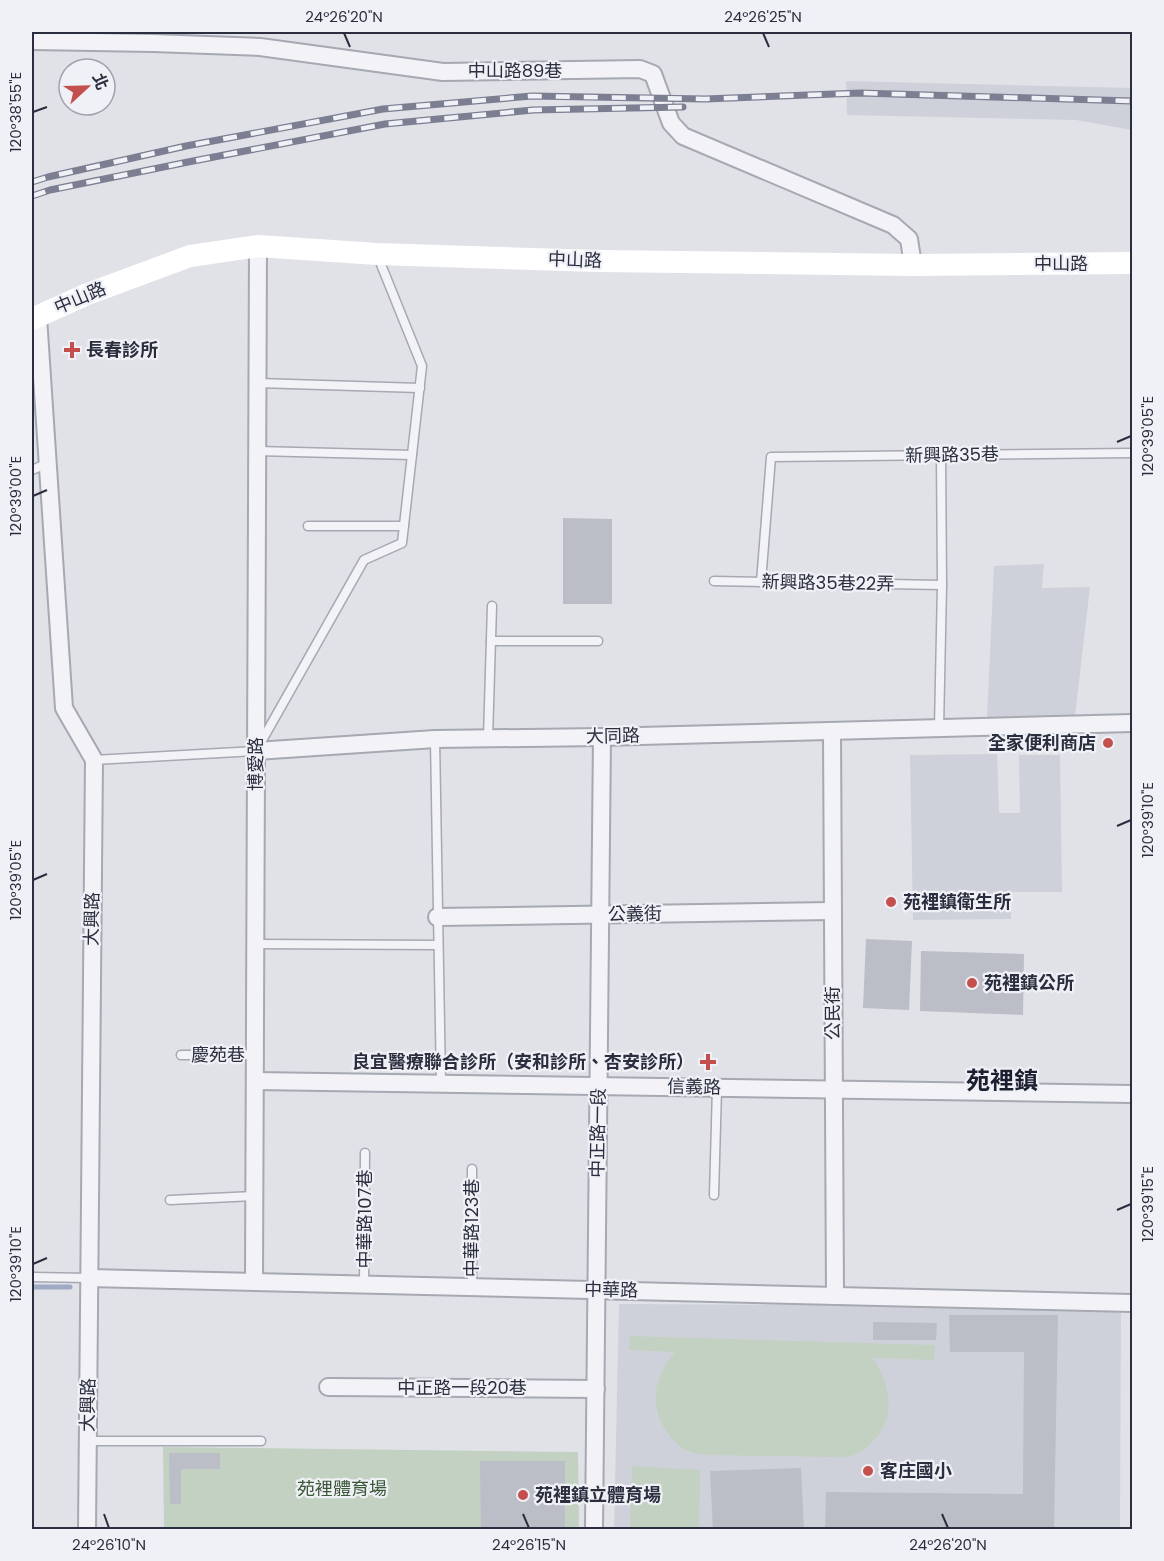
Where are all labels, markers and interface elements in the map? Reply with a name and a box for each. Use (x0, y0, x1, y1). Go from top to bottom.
text: 24°26'20"N (305, 6, 383, 27)
text: 24°26'25"N (724, 6, 802, 27)
north arrow (57, 57, 117, 117)
street label: 中山路89巷 (468, 58, 562, 83)
text: 北 (87, 70, 114, 93)
text: 120°38'55"E (5, 72, 26, 152)
street label: 中山路 (548, 246, 602, 273)
street label: 中山路 (1034, 251, 1088, 276)
street label: 中山路 (50, 275, 110, 320)
place label: 長春診所 (86, 337, 158, 362)
marker: 長春診所 (63, 341, 81, 359)
text: 120°39'05"E (1137, 396, 1158, 476)
street label: 新興路35巷 (905, 441, 999, 468)
text: 120°39'00"E (5, 456, 26, 536)
street label: 新興路35巷22弄 (761, 569, 895, 596)
street label: 大同路 (586, 723, 640, 748)
place label: 全家便利商店 (988, 730, 1096, 755)
marker: 全家便利商店 (1101, 736, 1115, 750)
street label: 博愛路 (243, 737, 268, 791)
text: 120°39'10"E (1137, 782, 1158, 858)
text: 120°39'05"E (5, 840, 26, 920)
place label: 苑裡鎮衛生所 (903, 889, 1011, 914)
street label: 大興路 (79, 892, 104, 946)
marker: 苑裡鎮衛生所 (884, 895, 898, 909)
street label: 公義街 (608, 901, 662, 926)
place label: 苑裡鎮公所 (984, 970, 1074, 995)
marker: 苑裡鎮公所 (965, 976, 979, 990)
street label: 公民街 (820, 986, 845, 1040)
street label: 慶苑巷 (191, 1042, 245, 1067)
place label: 良宜醫療聯合診所（安和診所、杏安診所） (352, 1049, 694, 1074)
marker: 良宜醫療聯合診所（安和診所、杏安診所） (699, 1053, 717, 1071)
district label: 苑裡鎮 (966, 1064, 1038, 1097)
street label: 信義路 (667, 1074, 721, 1099)
street label: 中正路一段 (584, 1088, 611, 1178)
text: 120°39'15"E (1137, 1166, 1158, 1242)
street label: 中華路107巷 (352, 1170, 377, 1268)
street label: 中華路123巷 (459, 1179, 484, 1277)
text: 120°39'10"E (5, 1226, 26, 1302)
street label: 中華路 (584, 1277, 638, 1302)
street label: 中正路一段20巷 (397, 1375, 527, 1400)
street label: 大興路 (75, 1378, 100, 1432)
place label: 客庄國小 (880, 1458, 952, 1483)
marker: 客庄國小 (861, 1464, 875, 1478)
park label: 苑裡體育場 (297, 1476, 387, 1501)
place label: 苑裡鎮立體育場 (535, 1482, 661, 1507)
marker: 苑裡鎮立體育場 (516, 1488, 530, 1502)
text: 24°26'10"N (72, 1534, 146, 1555)
text: 24°26'15"N (492, 1534, 566, 1555)
text: 24°26'20"N (909, 1534, 987, 1555)

